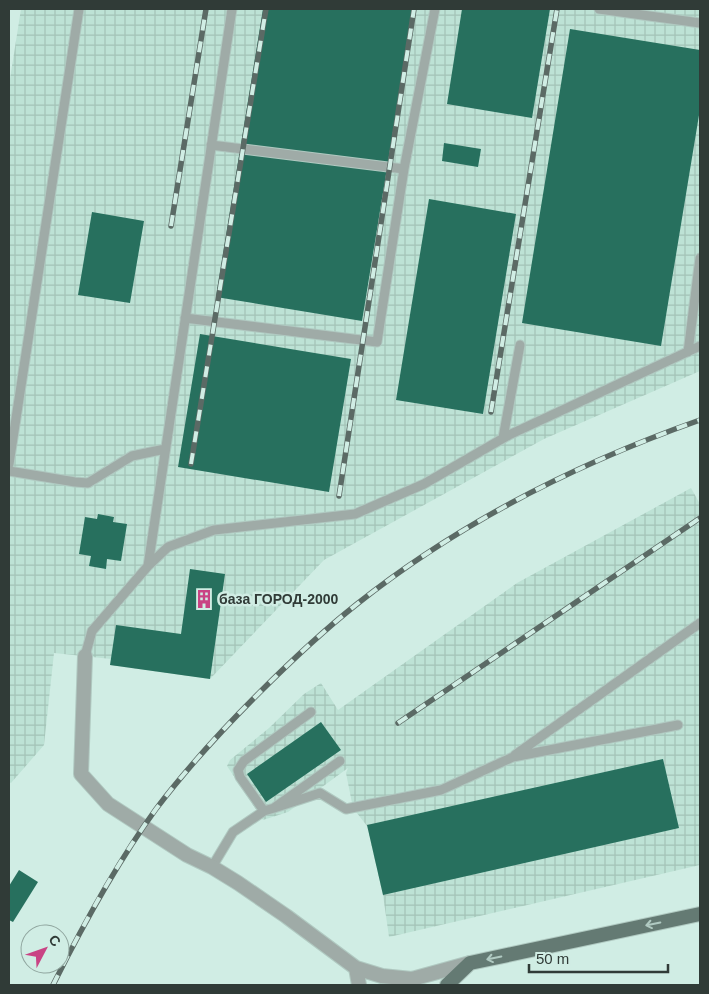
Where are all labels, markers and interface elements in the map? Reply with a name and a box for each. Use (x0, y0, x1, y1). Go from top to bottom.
building icon: база ГОРОД-2000 (193, 588, 215, 610)
place label: база ГОРОД-2000 (219, 591, 339, 607)
one-way arrow (645, 920, 661, 929)
north arrow (20, 924, 70, 974)
text: С (45, 931, 64, 950)
scale bar (529, 942, 668, 974)
text: 50 m (536, 950, 569, 967)
one-way arrow (486, 953, 502, 963)

